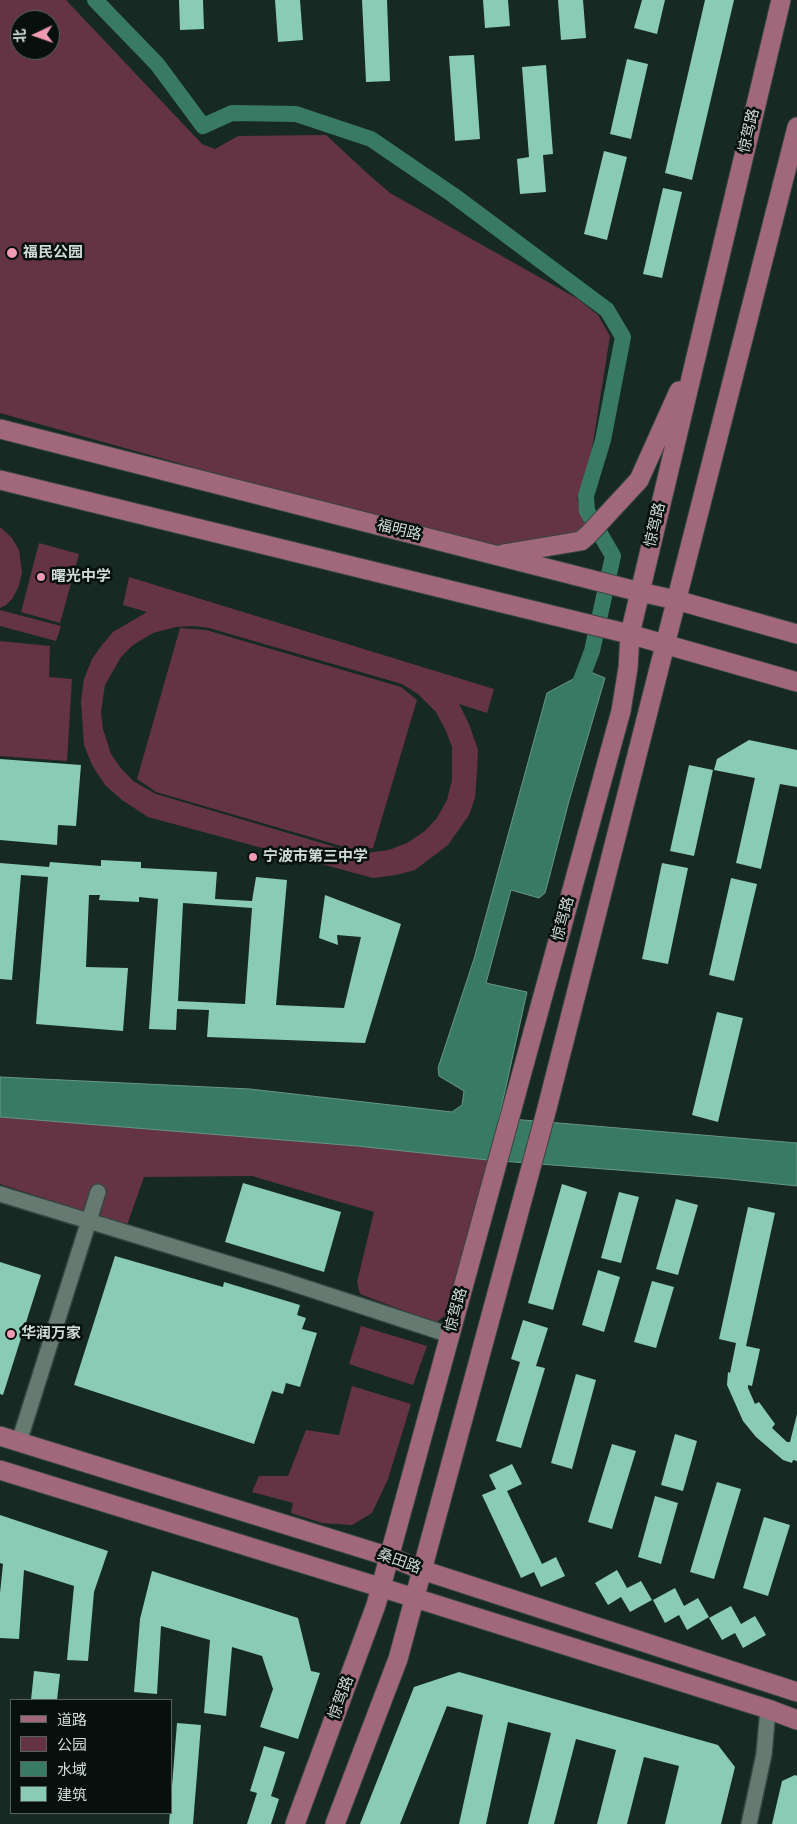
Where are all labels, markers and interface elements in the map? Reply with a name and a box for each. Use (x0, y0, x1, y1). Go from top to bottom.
north arrow (10, 10, 60, 60)
text: 北 (11, 28, 30, 43)
street label: 惊驾路 (736, 107, 764, 155)
place label: 福民公园 (23, 244, 83, 262)
marker: 福民公园 (5, 246, 19, 260)
street label: 惊驾路 (642, 501, 670, 549)
street label: 福明路 (375, 517, 423, 545)
place label: 曙光中学 (51, 568, 111, 586)
marker: 曙光中学 (35, 571, 47, 583)
place label: 宁波市第三中学 (263, 848, 368, 866)
marker: 宁波市第三中学 (247, 851, 259, 863)
street label: 惊驾路 (549, 895, 579, 943)
street label: 惊驾路 (442, 1286, 472, 1334)
place label: 华润万家 (21, 1325, 81, 1343)
marker: 华润万家 (5, 1328, 17, 1340)
street label: 桑田路 (375, 1546, 423, 1578)
street label: 惊驾路 (326, 1674, 358, 1722)
legend (10, 1699, 172, 1814)
text: 道路 (57, 1710, 87, 1730)
text: 公园 (57, 1735, 87, 1755)
text: 水域 (57, 1760, 87, 1780)
text: 建筑 (57, 1785, 87, 1805)

